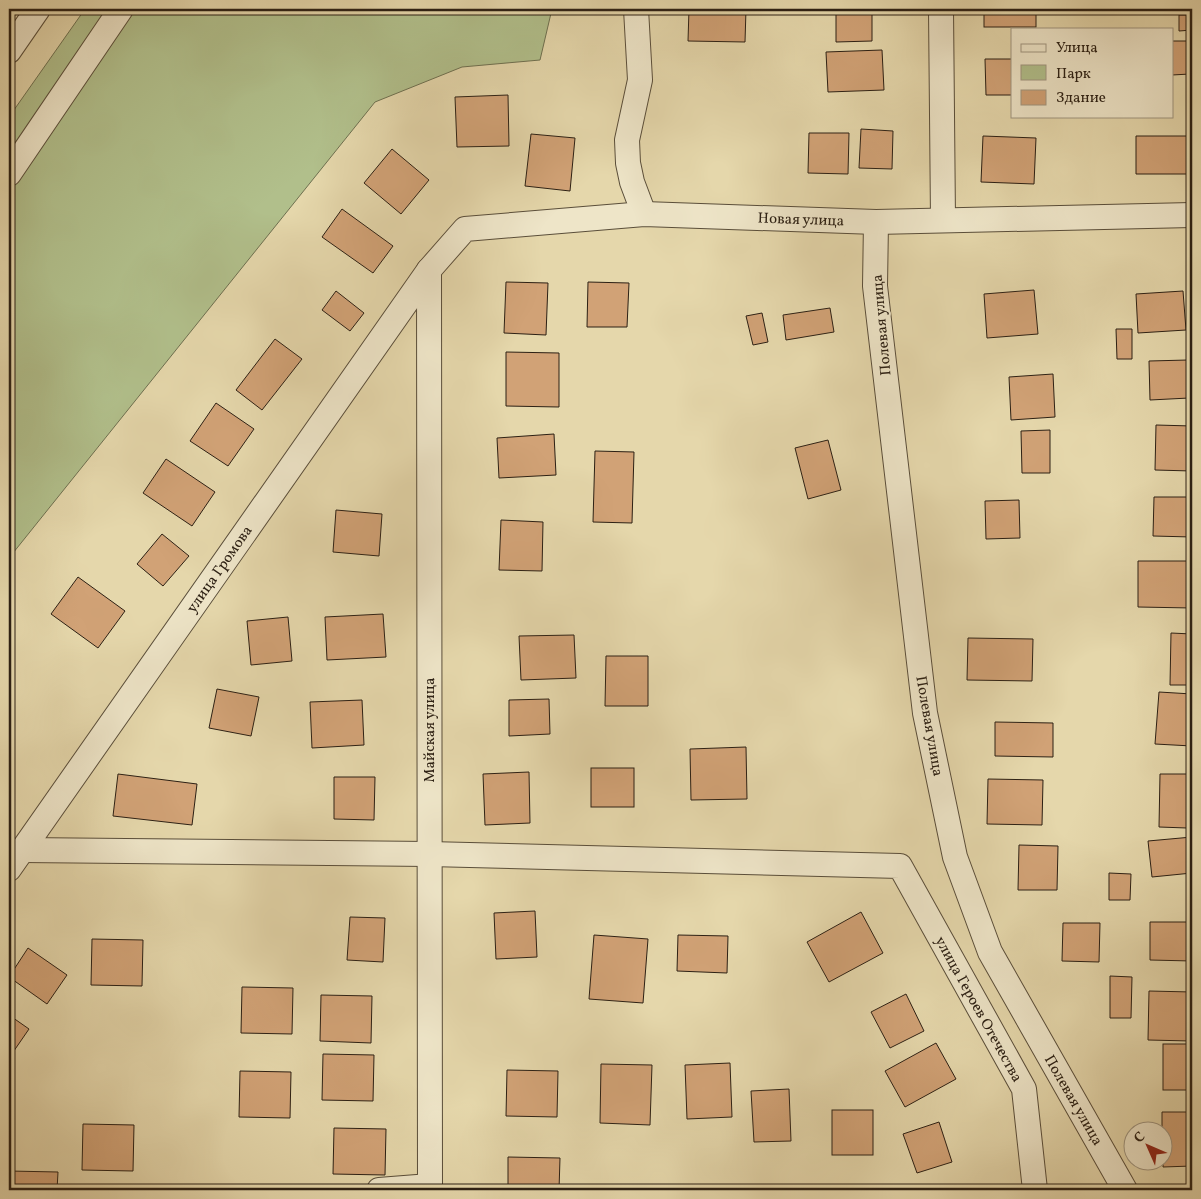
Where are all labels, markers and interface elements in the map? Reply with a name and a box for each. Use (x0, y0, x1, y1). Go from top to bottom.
legend (1011, 28, 1174, 118)
text: Улица (1056, 38, 1098, 59)
text: Парк (1056, 64, 1091, 85)
text: Здание (1056, 88, 1106, 109)
street label: Новая улица (757, 208, 845, 233)
street label: Полевая улица (868, 273, 897, 376)
street label: улица Громова (182, 522, 258, 618)
street label: Полевая улица (909, 674, 948, 778)
street label: Майская улица (420, 678, 441, 782)
street label: улица Героев Отечества (929, 933, 1027, 1086)
street label: Полевая улица (1038, 1051, 1107, 1150)
north arrow (1124, 1122, 1174, 1172)
text: С (1130, 1128, 1150, 1148)

